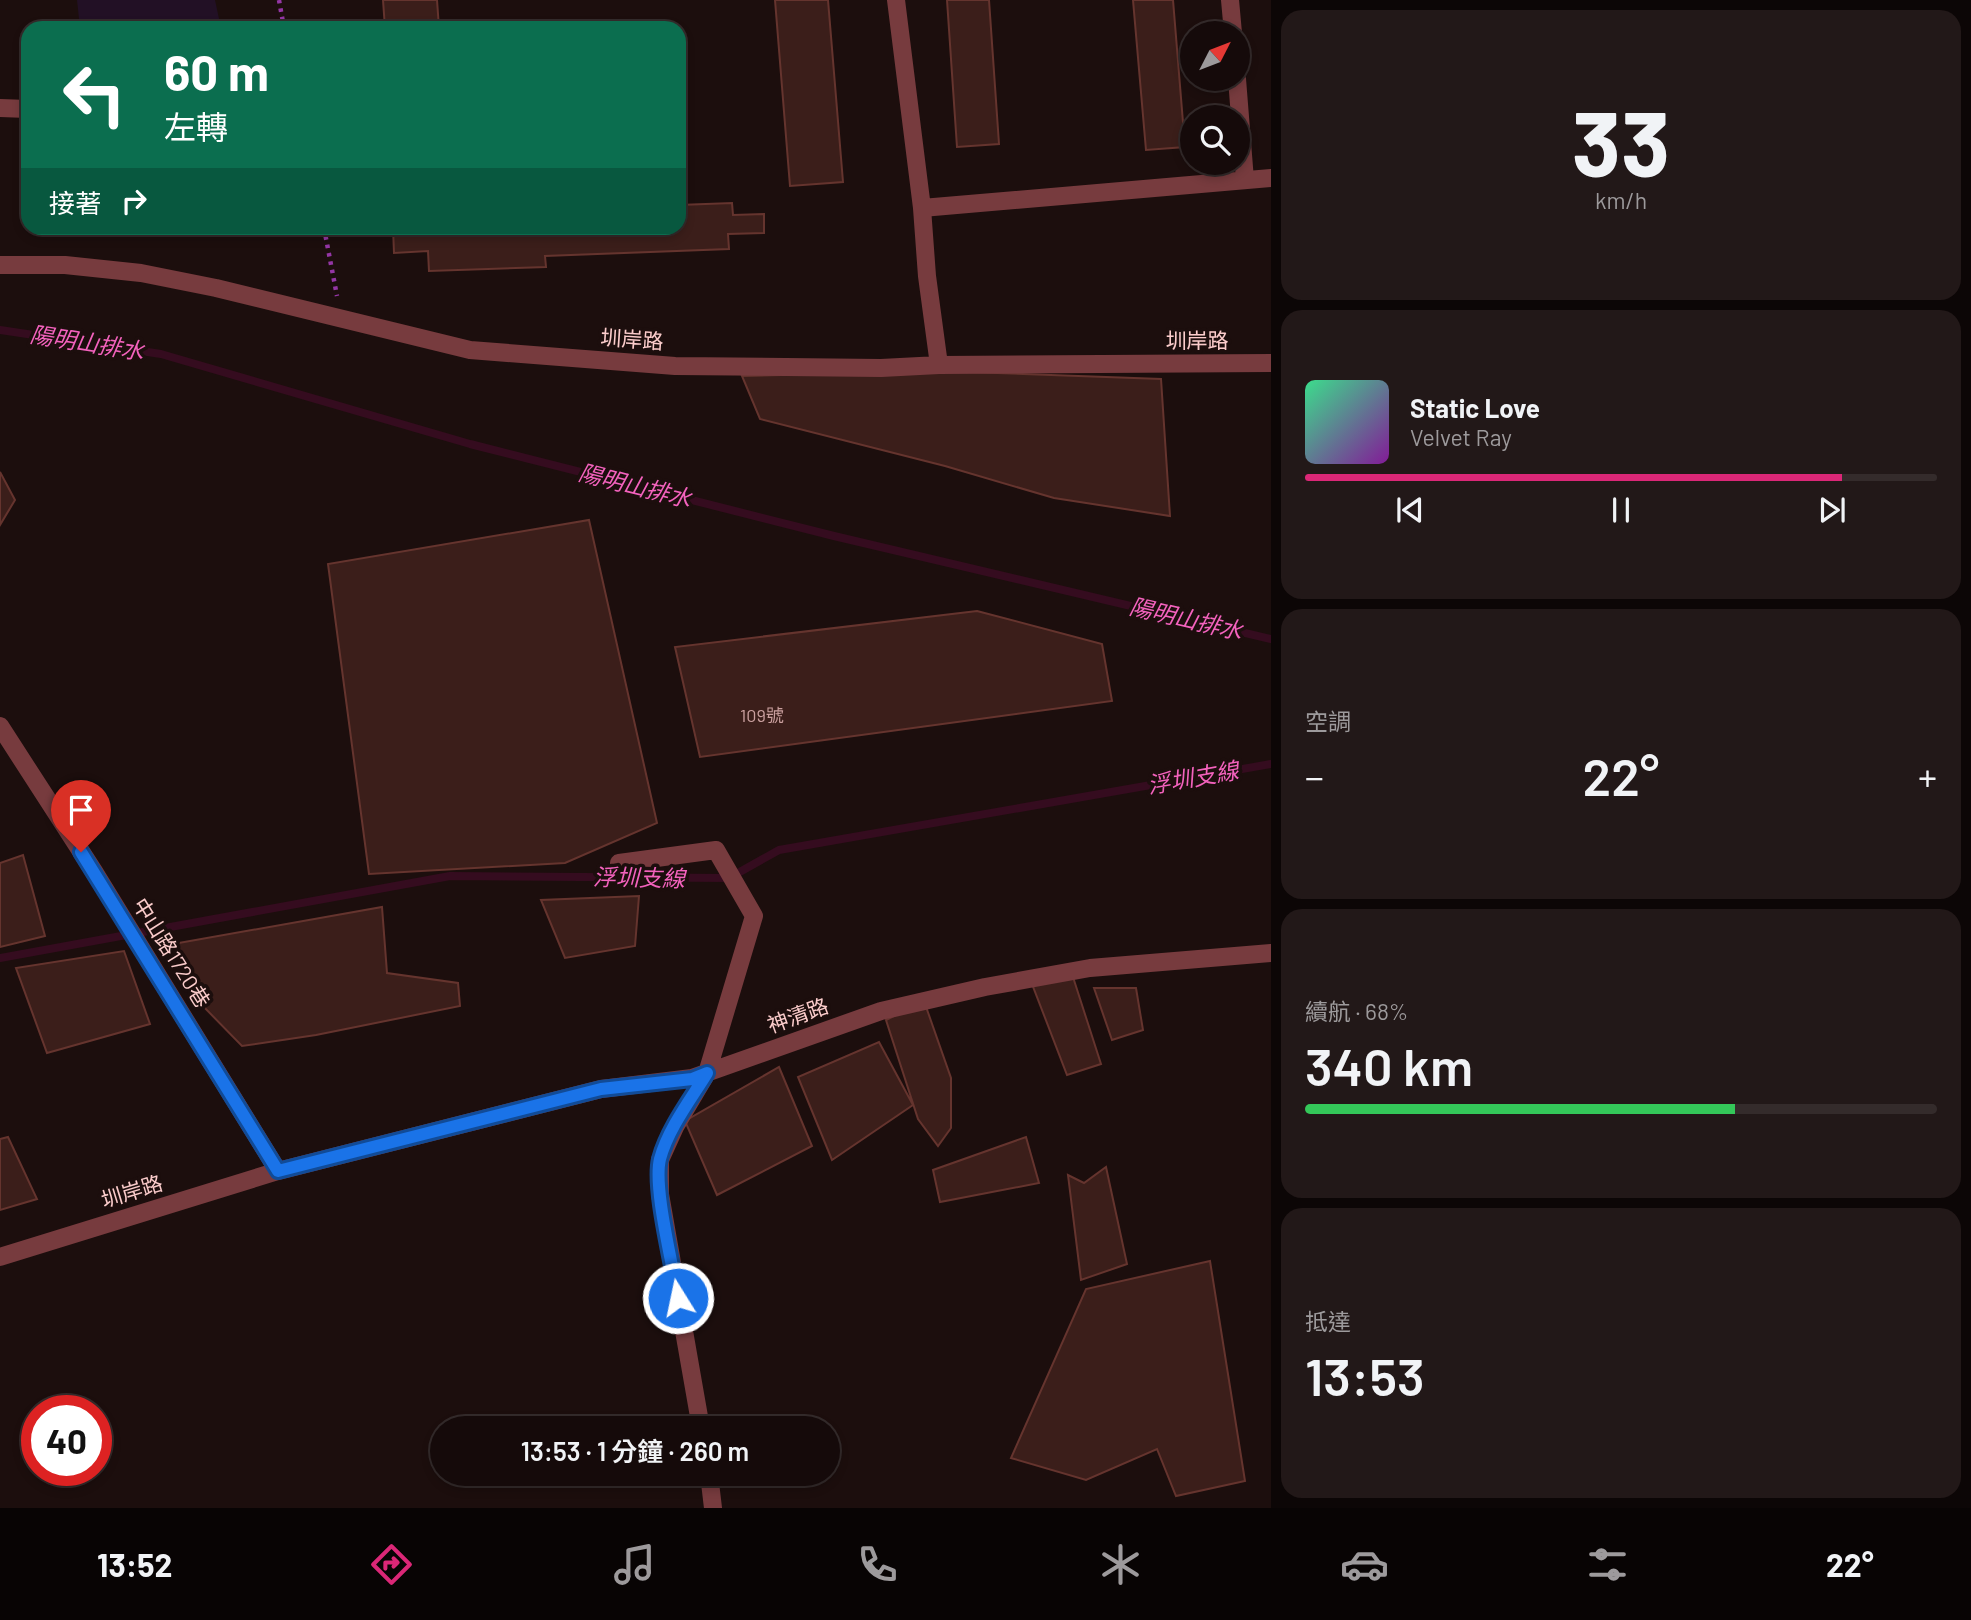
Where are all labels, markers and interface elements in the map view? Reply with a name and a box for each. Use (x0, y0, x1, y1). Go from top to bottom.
north arrow (1180, 21, 1250, 91)
map controls (1180, 21, 1250, 175)
text: 60 m (164, 42, 269, 101)
icon: left (49, 49, 140, 140)
text: 33 (1572, 86, 1670, 195)
button: search (1180, 105, 1250, 175)
text: 左轉 (164, 107, 228, 145)
icon: right (115, 182, 153, 220)
text: km/h (1595, 186, 1647, 214)
text: 接著 (49, 187, 101, 218)
water label: 陽明山排水 (28, 319, 147, 365)
street label: 圳岸路 (600, 324, 664, 353)
street label: 圳岸路 (1166, 327, 1229, 352)
text: Static Love (1410, 392, 1540, 423)
text: Velvet Ray (1410, 423, 1512, 451)
water label: 陽明山排水 (576, 458, 695, 513)
icon: previous (1391, 491, 1429, 529)
icon: pause (1602, 491, 1640, 529)
icon: next (1813, 491, 1851, 529)
water label: 陽明山排水 (1127, 591, 1246, 645)
house number: 109號 (740, 704, 784, 726)
text: 空調 (1305, 707, 1351, 735)
text: 22° (1583, 744, 1659, 806)
text: − (1305, 753, 1324, 799)
text: + (1918, 753, 1937, 799)
water label: 浮圳支線 (1145, 755, 1244, 799)
pin (51, 780, 111, 852)
icon: arrive (62, 791, 100, 829)
water label: 浮圳支線 (593, 862, 688, 892)
street label: 中山路1720巷 (129, 893, 216, 1012)
street label: 神清路 (764, 992, 831, 1037)
text: 續航 · 68% (1305, 997, 1408, 1025)
text: 340 km (1305, 1034, 1473, 1096)
street label: 圳岸路 (98, 1169, 165, 1212)
position arrow (641, 1261, 715, 1335)
text: 抵達 (1305, 1307, 1351, 1335)
text: 13:53 (1305, 1344, 1425, 1406)
speed limit sign: 40 (21, 1395, 112, 1486)
text: 13:53 · 1 分鐘 · 260 m (521, 1435, 749, 1466)
icon: directions (367, 1540, 416, 1589)
icon: music (610, 1540, 659, 1589)
icon: phone (853, 1540, 902, 1589)
icon: climate (1096, 1540, 1145, 1589)
icon: car (1340, 1540, 1389, 1589)
icon: filters (1583, 1540, 1632, 1589)
text: 13:52 (97, 1545, 173, 1583)
text: 22° (1826, 1545, 1874, 1583)

